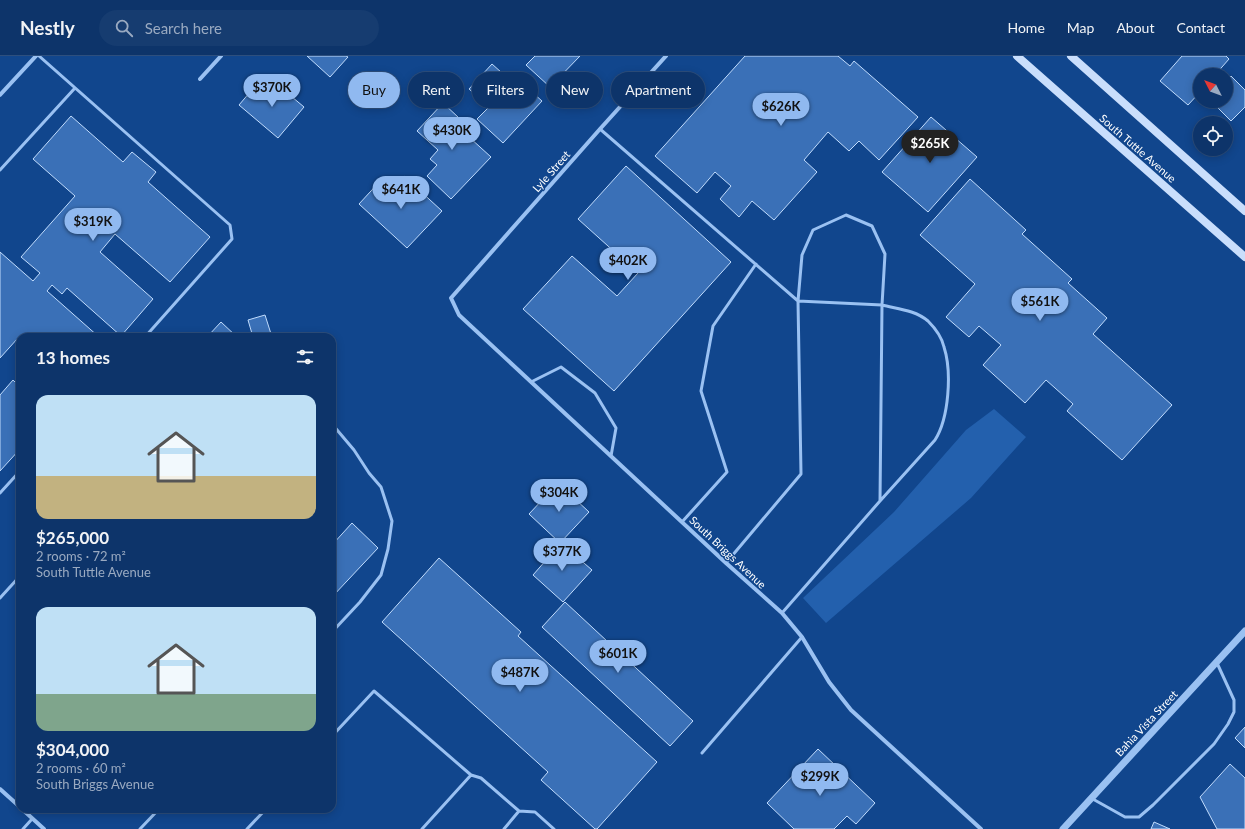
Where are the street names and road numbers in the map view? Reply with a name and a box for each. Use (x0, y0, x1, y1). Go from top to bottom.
street label: South Tuttle Avenue (1097, 111, 1179, 185)
street label: Lyle Street (530, 148, 572, 194)
street label: South Briggs Avenue (687, 513, 769, 591)
street label: Bahia Vista Street (1112, 687, 1180, 759)

